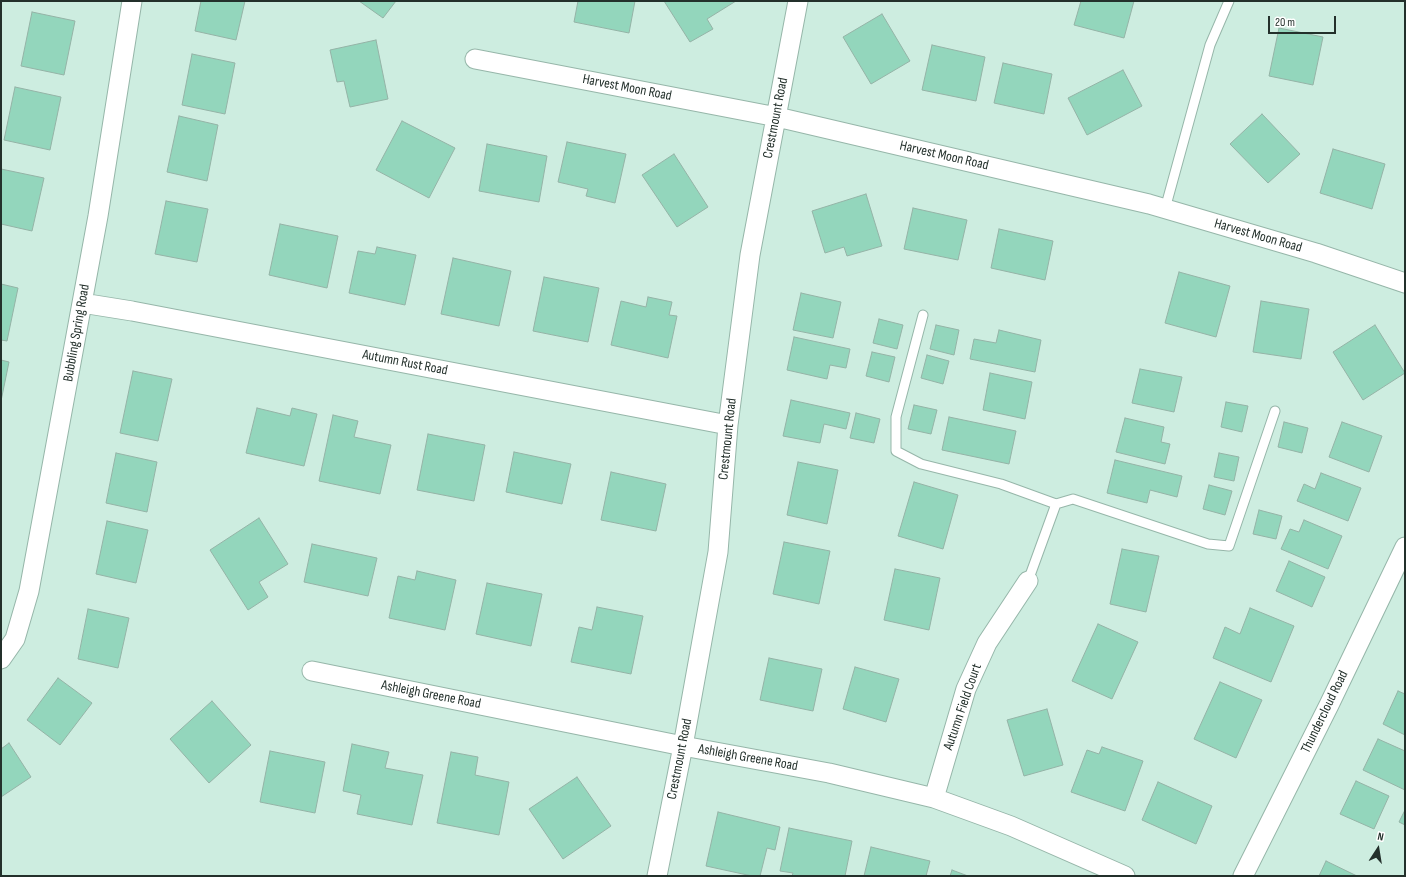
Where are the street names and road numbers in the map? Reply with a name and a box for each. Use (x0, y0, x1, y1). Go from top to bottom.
street label: Harvest Moon Road (581, 71, 673, 105)
street label: Crestmount Road (760, 76, 792, 160)
street label: Harvest Moon Road (898, 138, 990, 174)
street label: Harvest Moon Road (1212, 215, 1304, 257)
street label: Bubbling Spring Road (60, 283, 94, 383)
street label: Autumn Rust Road (361, 347, 449, 379)
street label: Crestmount Road (715, 397, 741, 481)
street label: Autumn Field Court (940, 662, 986, 752)
street label: Thundercloud Road (1298, 668, 1352, 756)
street label: Ashleigh Greene Road (380, 677, 482, 713)
street label: Crestmount Road (664, 717, 696, 801)
street label: Ashleigh Greene Road (697, 741, 799, 775)

